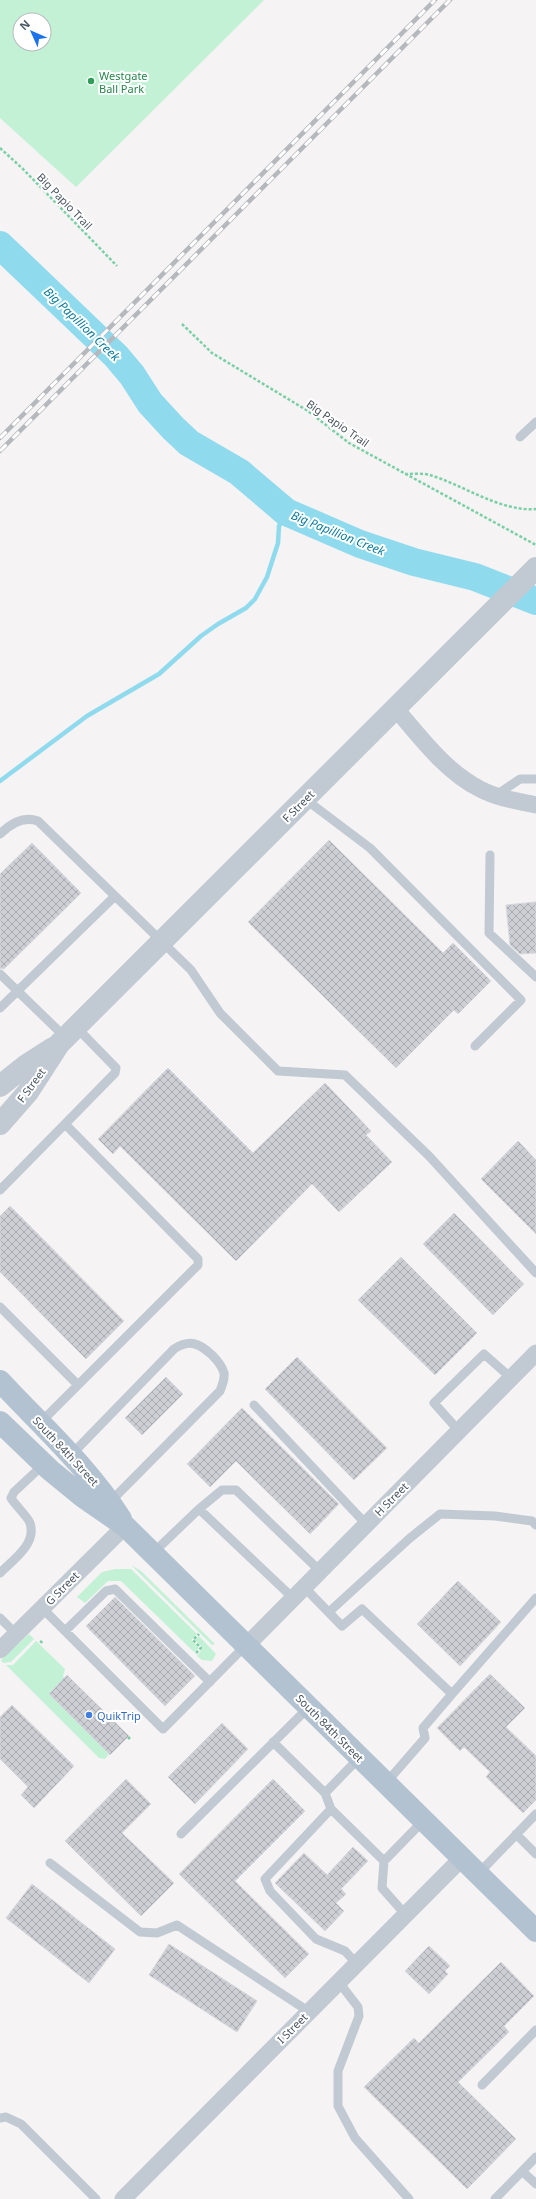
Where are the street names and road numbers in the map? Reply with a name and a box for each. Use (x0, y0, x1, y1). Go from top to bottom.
street label: Big Papio Trail (34, 169, 96, 233)
street label: Big Papio Trail (304, 396, 372, 450)
street label: F Street (279, 787, 317, 825)
street label: F Street (13, 1065, 49, 1105)
street label: South 84th Street (30, 1413, 102, 1489)
street label: H Street (371, 1479, 411, 1519)
street label: G Street (42, 1568, 82, 1608)
street label: South 84th Street (293, 1691, 367, 1765)
street label: I Street (274, 2009, 311, 2046)

